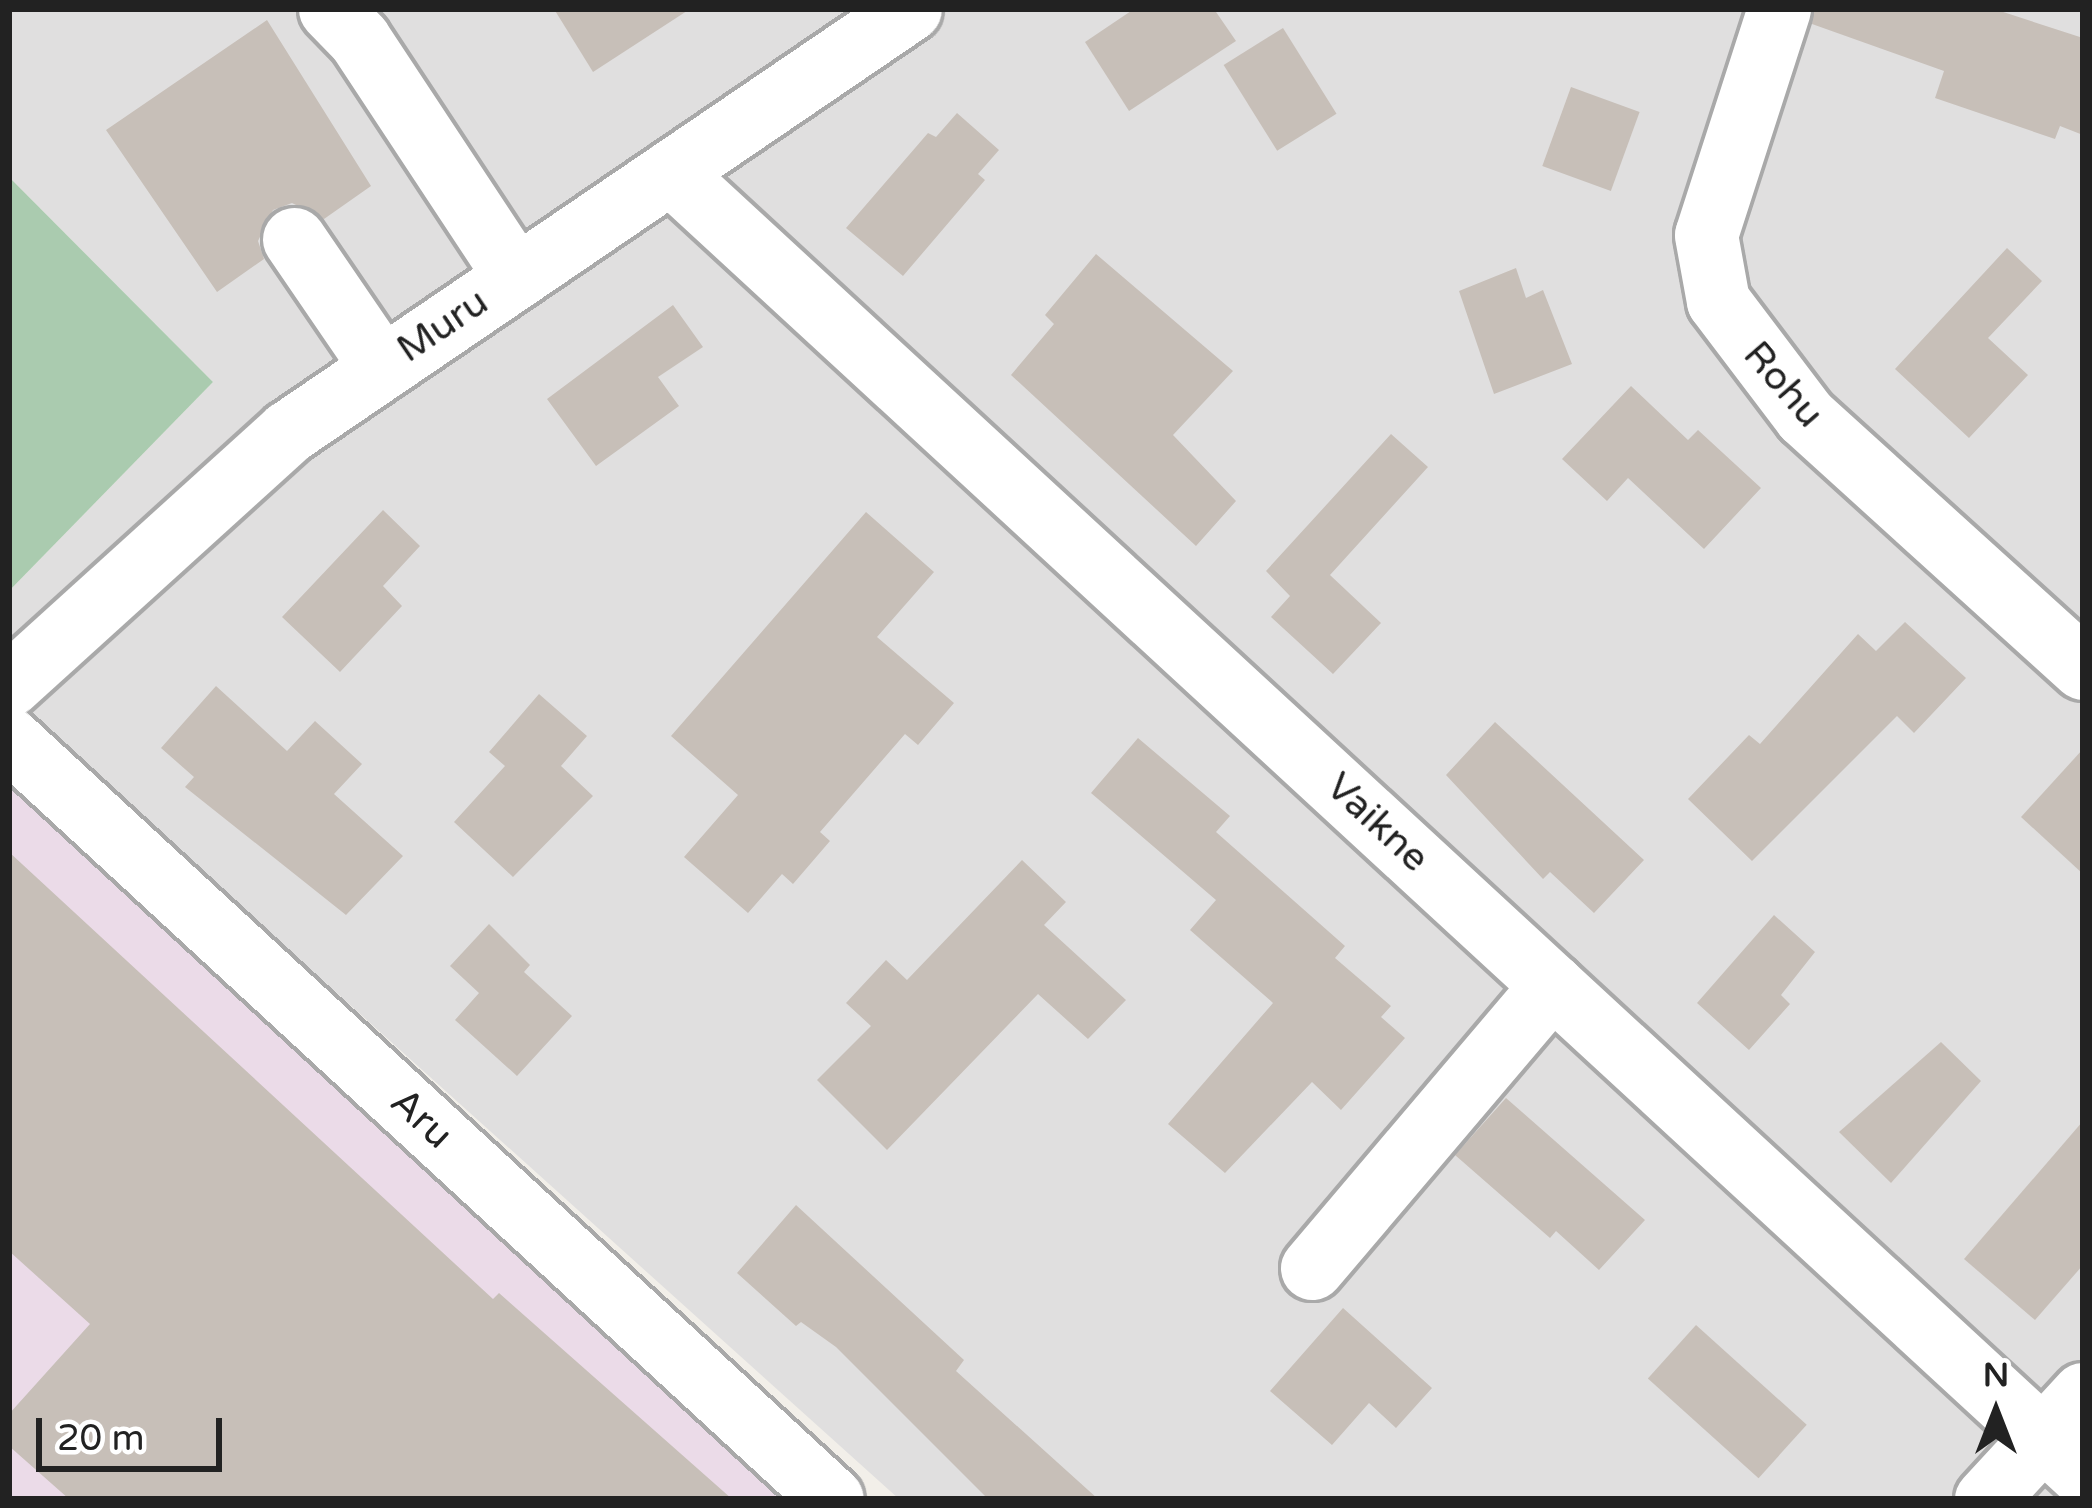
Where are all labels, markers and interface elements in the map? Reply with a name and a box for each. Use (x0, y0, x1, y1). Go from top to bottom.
street label: Muru (389, 279, 497, 373)
street label: Rohu (1733, 332, 1833, 438)
street label: Vaikne (1316, 764, 1438, 882)
street label: Aru (380, 1079, 462, 1159)
north arrow (1936, 1352, 2056, 1472)
text: N (1983, 1356, 2009, 1395)
scale bar (42, 1394, 228, 1468)
text: 20 m (57, 1417, 145, 1460)

